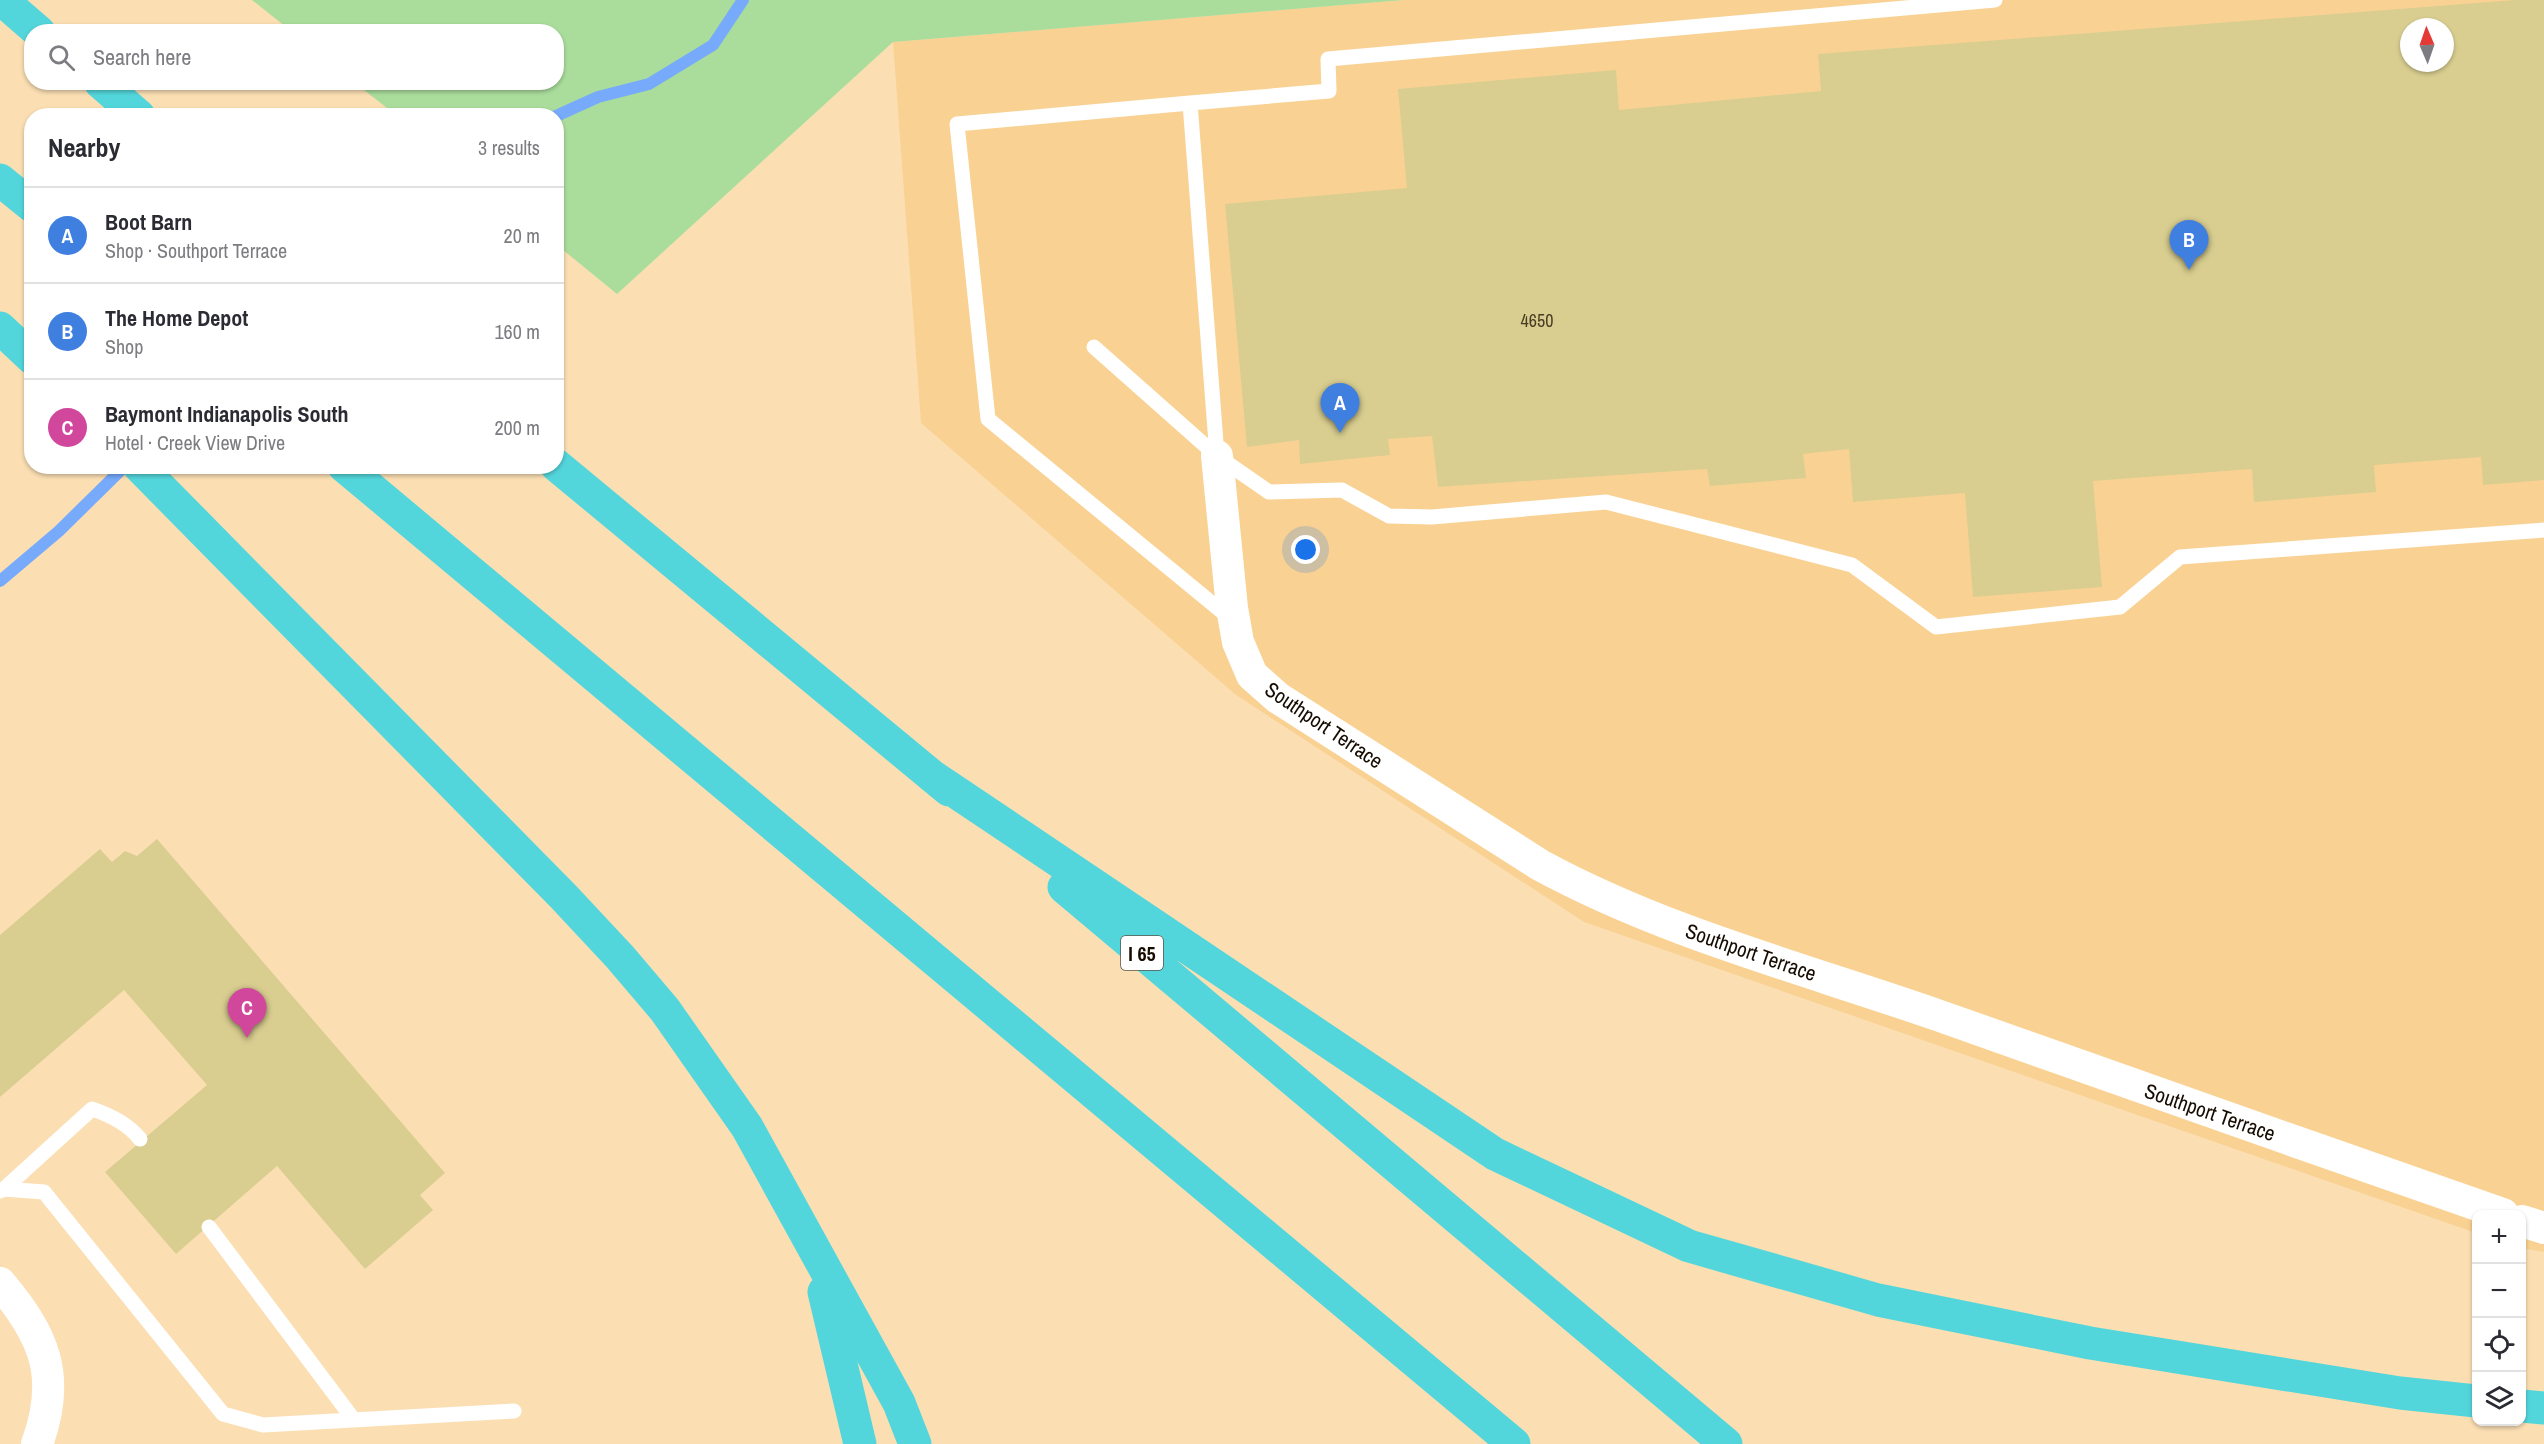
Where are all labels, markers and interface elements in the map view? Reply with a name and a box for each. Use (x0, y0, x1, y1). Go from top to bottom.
north arrow (2400, 18, 2454, 72)
search box (24, 24, 564, 90)
icon: search (45, 41, 78, 74)
text: Search here (93, 42, 191, 72)
text: Nearby (48, 130, 120, 165)
text: 3 results (478, 134, 540, 161)
text: Boot Barn (105, 207, 192, 237)
pin: B (2170, 220, 2208, 270)
text: A (62, 222, 73, 249)
text: 20 m (504, 222, 540, 249)
text: Shop · Southport Terrace (105, 237, 287, 264)
text: The Home Depot (105, 303, 248, 333)
house number: 4650 (1521, 308, 1553, 333)
text: B (62, 318, 73, 345)
text: 160 m (494, 318, 540, 345)
text: Shop (105, 333, 143, 360)
pin: A (1320, 384, 1360, 433)
text: Baymont Indianapolis South (105, 399, 349, 429)
text: C (62, 414, 73, 441)
text: 200 m (494, 414, 540, 441)
text: Hotel · Creek View Drive (105, 429, 285, 456)
your location (1291, 535, 1320, 564)
street label: Southport Terrace (1259, 675, 1389, 775)
street label: Southport Terrace (1682, 916, 1820, 988)
road number: I 65 (1121, 936, 1163, 970)
pin: C (228, 988, 266, 1038)
street label: Southport Terrace (2141, 1076, 2279, 1148)
map controls (2472, 1210, 2526, 1426)
button: + (2472, 1210, 2526, 1264)
button: − (2472, 1264, 2526, 1318)
button: locate (2472, 1318, 2526, 1372)
button: layers (2472, 1372, 2526, 1426)

